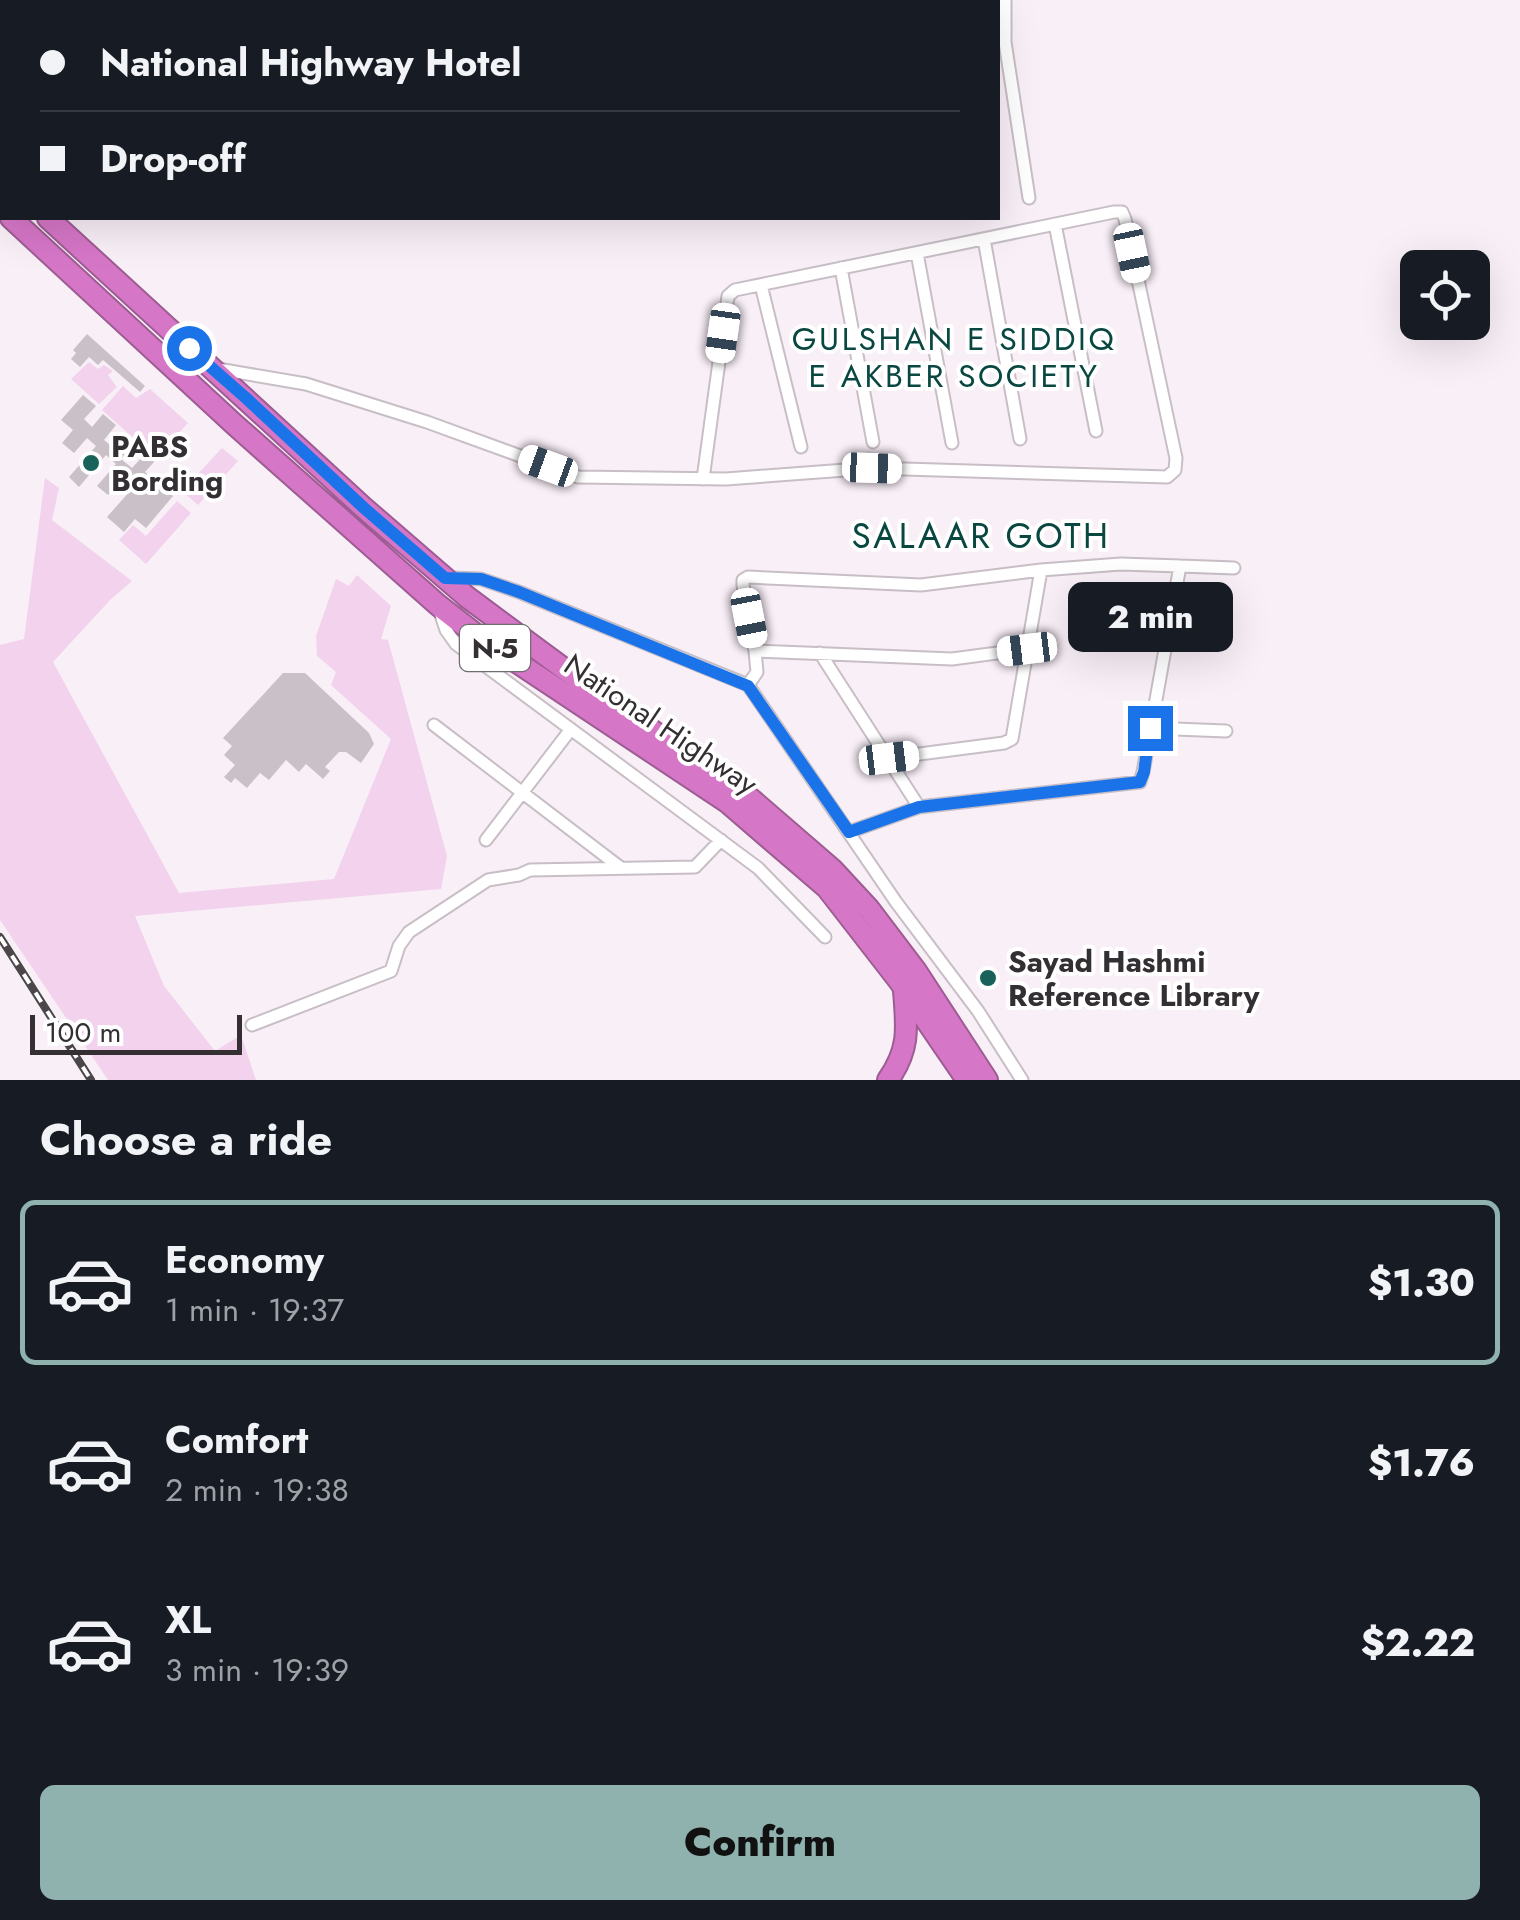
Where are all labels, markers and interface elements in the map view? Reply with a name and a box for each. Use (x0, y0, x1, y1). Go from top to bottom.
text: National Highway Hotel (100, 35, 521, 90)
text: Drop-off (100, 131, 246, 186)
car (1111, 221, 1153, 285)
map controls (1400, 250, 1490, 340)
button: locate (1400, 250, 1490, 340)
car (704, 301, 742, 365)
district label: GULSHAN E SIDDIQ E AKBER SOCIETY (792, 316, 1116, 399)
route start (167, 326, 212, 371)
place label: PABS Bording (111, 425, 223, 502)
car (515, 442, 581, 490)
marker: PABS Bording (80, 452, 102, 474)
car (841, 452, 903, 484)
district label: SALAAR GOTH (852, 511, 1110, 561)
callout: 2 min (1068, 583, 1232, 653)
car (729, 586, 769, 650)
text: 2 min (1108, 594, 1193, 640)
road number: N-5 (460, 625, 530, 671)
car (995, 630, 1059, 668)
street label: National Highway (556, 643, 767, 805)
route end (1128, 706, 1173, 751)
car (857, 739, 921, 777)
place label: Sayad Hashmi Reference Library (1008, 940, 1260, 1017)
marker: Sayad Hashmi Reference Library (977, 967, 999, 989)
scale bar (30, 1010, 242, 1054)
text: 100 m (45, 1012, 121, 1053)
text: Choose a ride (40, 1107, 332, 1172)
text: Economy (165, 1232, 324, 1287)
icon: car (45, 1238, 135, 1328)
text: $1.30 (1368, 1255, 1475, 1310)
text: 1 min · 19:37 (165, 1287, 344, 1333)
text: Comfort (165, 1412, 308, 1467)
icon: car (45, 1418, 135, 1508)
text: $1.76 (1368, 1435, 1475, 1490)
text: 2 min · 19:38 (165, 1467, 349, 1513)
text: XL (165, 1592, 211, 1647)
icon: car (45, 1598, 135, 1688)
text: $2.22 (1361, 1615, 1475, 1670)
text: 3 min · 19:39 (165, 1647, 349, 1693)
button: Confirm (40, 1785, 1480, 1900)

